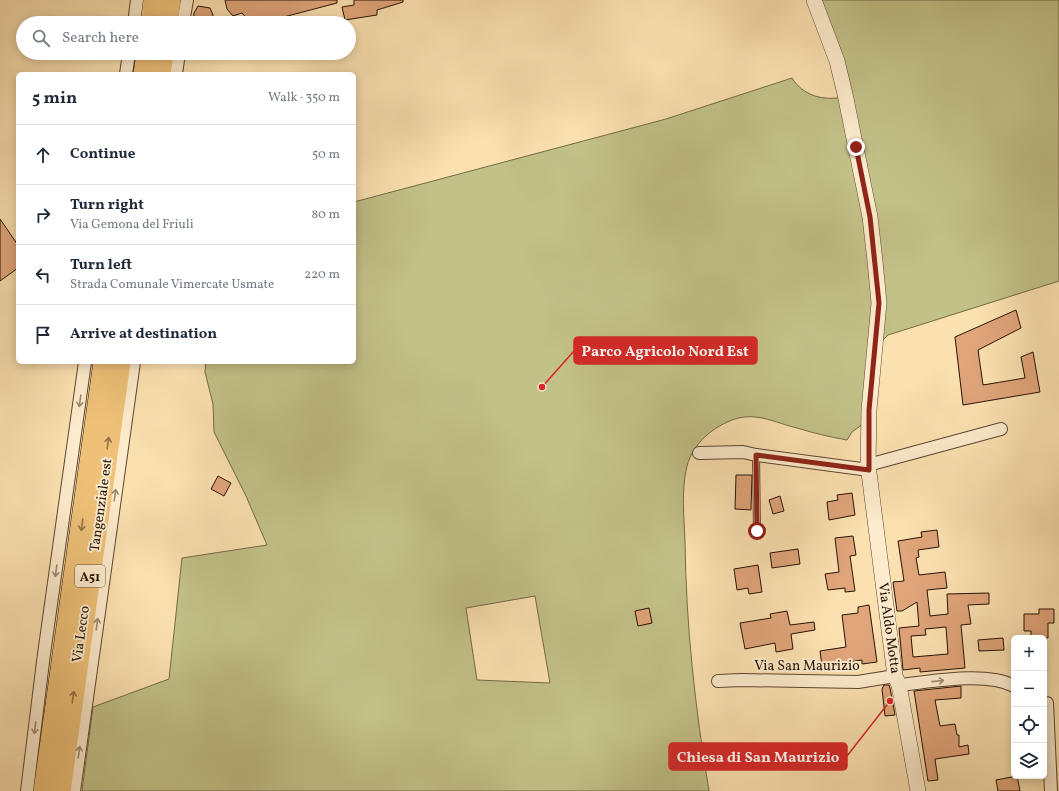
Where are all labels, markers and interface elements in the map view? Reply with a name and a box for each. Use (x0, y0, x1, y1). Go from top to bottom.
search box (16, 16, 356, 60)
icon: search (30, 27, 52, 49)
text: Search here (62, 28, 139, 49)
text: 5 min (32, 87, 77, 110)
text: Walk · 350 m (268, 89, 340, 107)
route end (847, 138, 865, 156)
icon: ahead (32, 144, 54, 166)
text: Continue (70, 144, 135, 165)
text: 50 m (312, 146, 340, 164)
text: Turn right (70, 195, 144, 216)
icon: right (32, 204, 54, 226)
text: 80 m (311, 206, 340, 224)
text: Via Gemona del Friuli (70, 216, 194, 234)
text: Turn left (70, 255, 132, 276)
icon: left (32, 264, 54, 286)
text: 220 m (304, 266, 340, 284)
text: Strada Comunale Vimercate Usmate (70, 276, 274, 294)
icon: arrive (32, 324, 54, 346)
text: Arrive at destination (70, 324, 217, 345)
callout: Parco Agricolo Nord Est (574, 337, 757, 364)
text: Parco Agricolo Nord Est (581, 342, 749, 363)
one-way arrow (76, 394, 84, 407)
one-way arrow (104, 437, 112, 450)
street label: Tangenziale est (86, 457, 117, 553)
one-way arrow (111, 489, 119, 502)
one-way arrow (78, 519, 86, 532)
route start (748, 522, 766, 540)
one-way arrow (52, 564, 60, 577)
road number: A51 (75, 565, 105, 587)
street label: Via Aldo Motta (873, 581, 904, 675)
street label: Via Lecco (68, 604, 95, 664)
one-way arrow (93, 618, 101, 631)
map controls (1011, 635, 1047, 779)
button: + (1011, 635, 1047, 671)
street label: Via San Maurizio (754, 657, 860, 676)
button: − (1011, 671, 1047, 707)
one-way arrow (931, 677, 944, 685)
one-way arrow (69, 691, 77, 704)
button: locate (1011, 707, 1047, 743)
one-way arrow (31, 721, 39, 734)
callout: Chiesa di San Maurizio (669, 743, 847, 770)
button: layers (1011, 743, 1047, 779)
one-way arrow (75, 746, 83, 759)
text: Chiesa di San Maurizio (677, 748, 840, 769)

